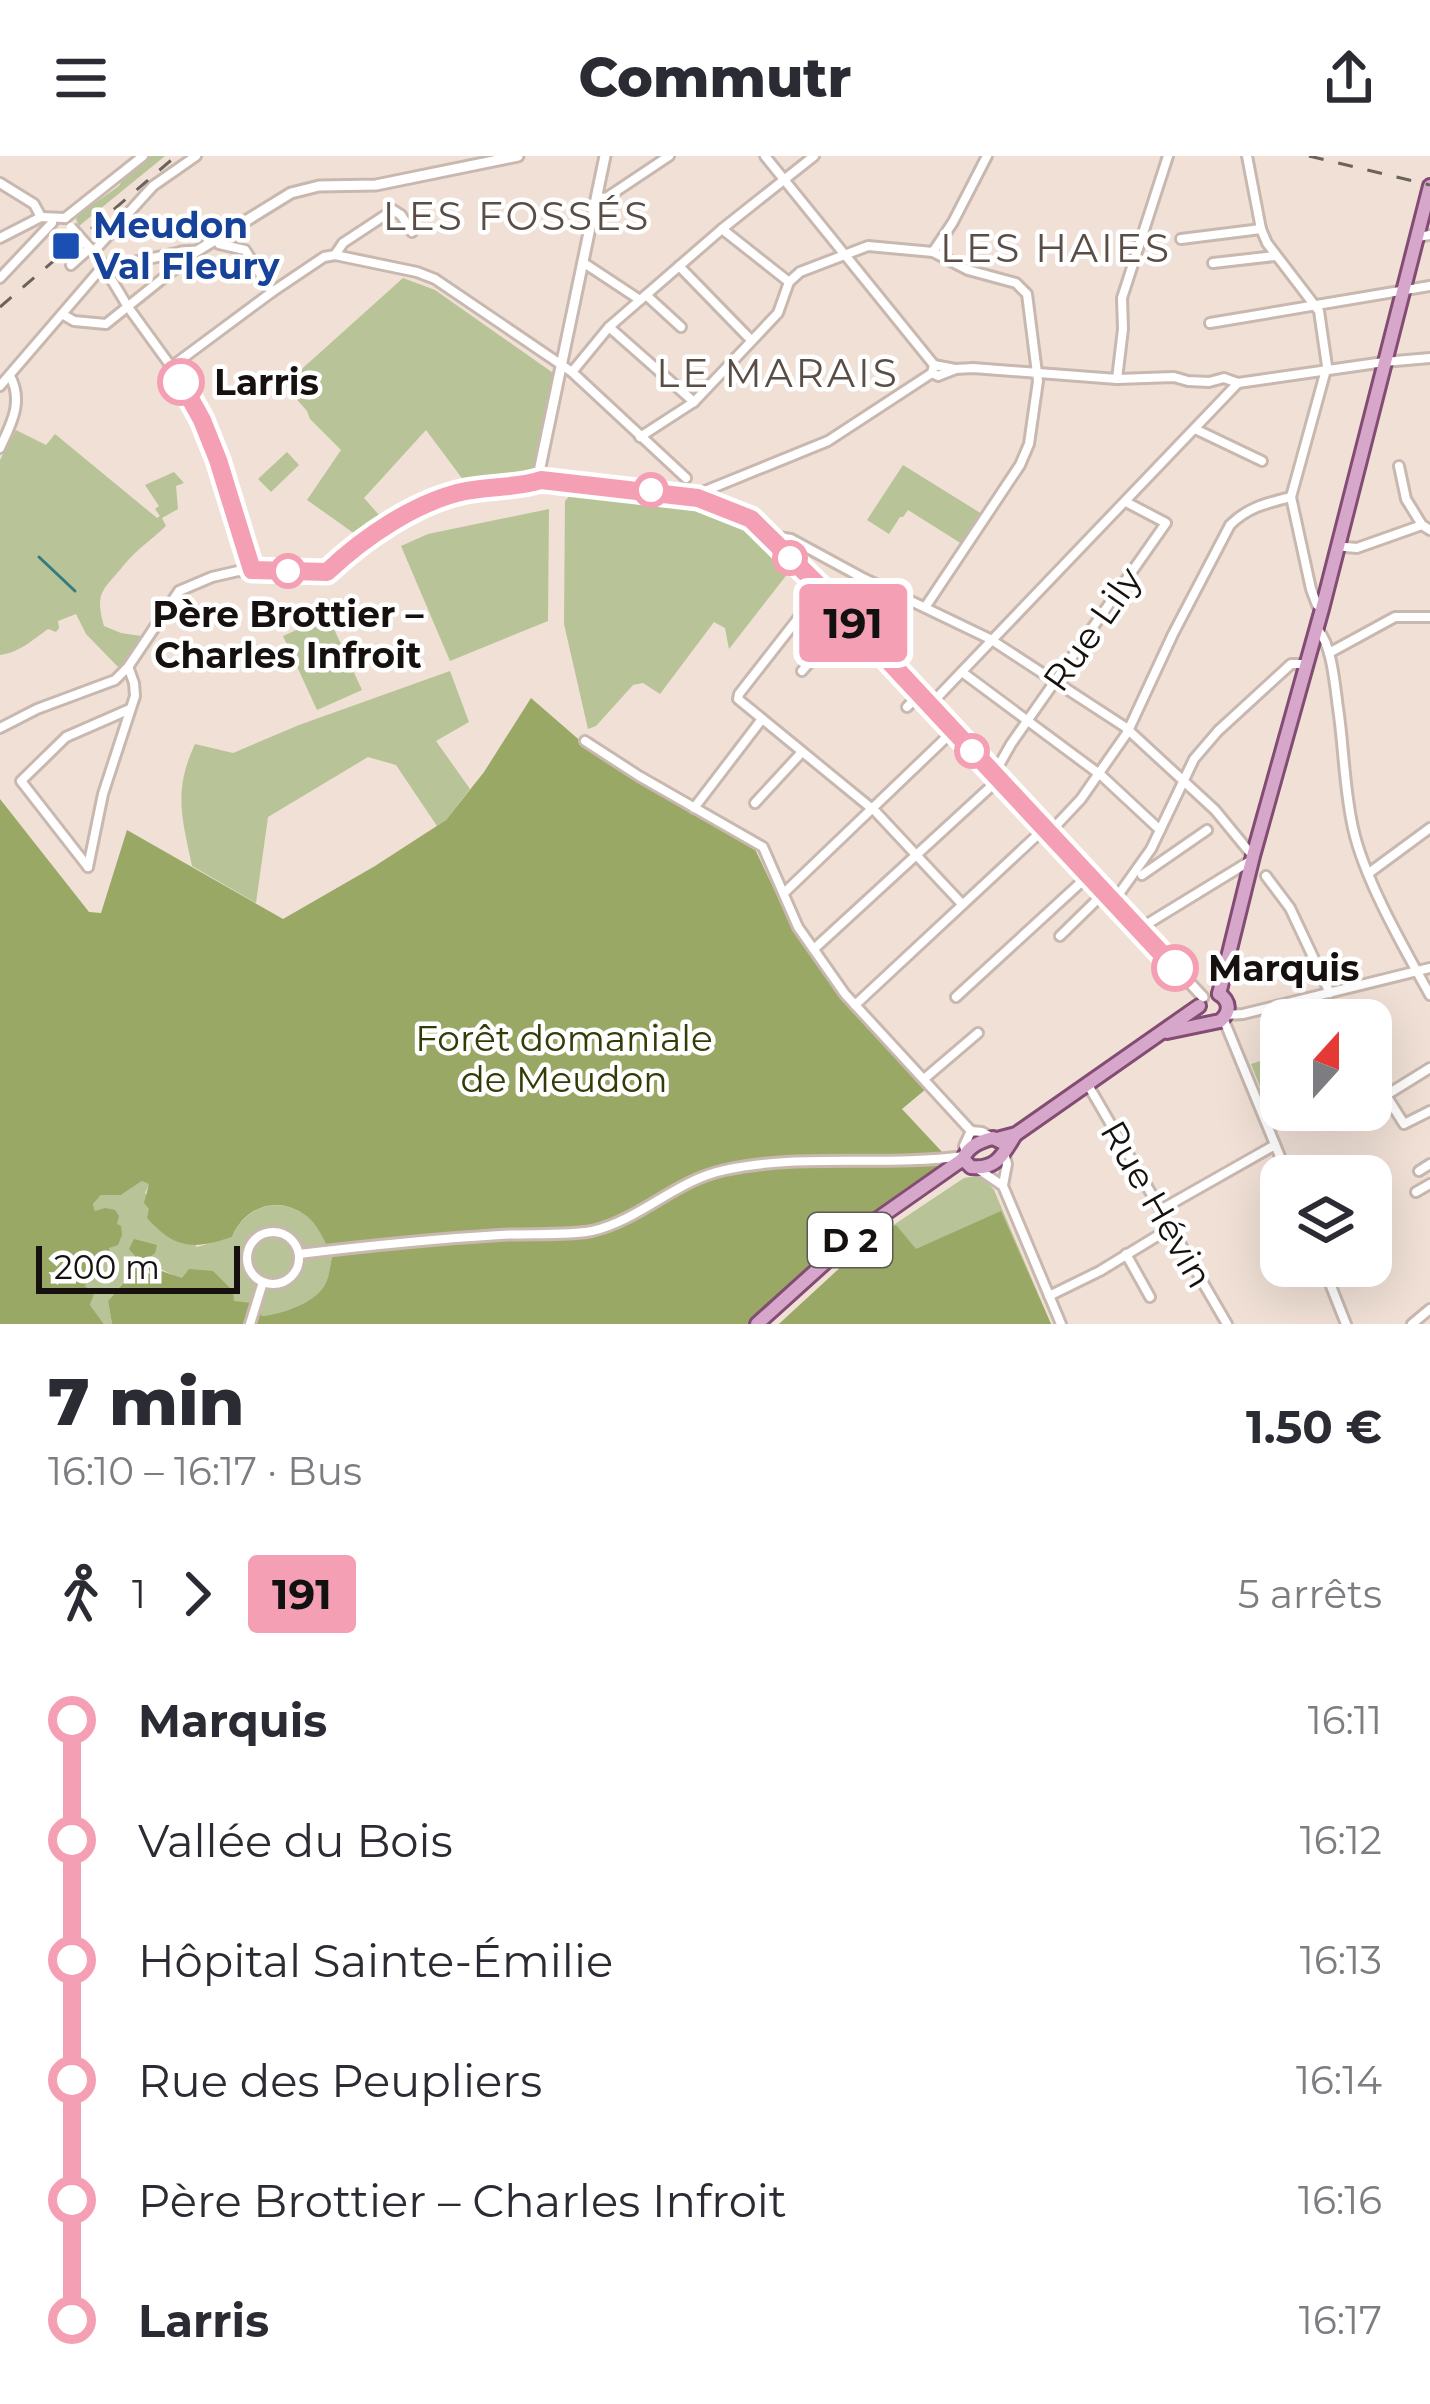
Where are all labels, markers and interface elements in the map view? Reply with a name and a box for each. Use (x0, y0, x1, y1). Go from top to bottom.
icon: menu (48, 45, 114, 111)
text: Commutr (579, 45, 851, 111)
icon: share (1316, 45, 1382, 111)
district label: LES FOSSÉS (383, 192, 651, 240)
place label: Meudon Val Fleury (92, 203, 280, 288)
district label: LES HAIES (940, 224, 1172, 272)
marker: Meudon Val Fleury (50, 230, 82, 262)
district label: LE MARAIS (656, 349, 900, 397)
marker: Larris (159, 360, 203, 404)
place label: Larris (214, 360, 319, 404)
unlabelled marker (635, 474, 667, 506)
unlabelled marker (774, 542, 806, 574)
marker: Père Brottier – Charles Infroit (272, 555, 304, 587)
street label: Rue Lily (1033, 558, 1151, 700)
line badge: 191 (784, 584, 922, 662)
place label: Père Brottier – Charles Infroit (152, 592, 424, 677)
text: 191 (823, 597, 883, 649)
unlabelled marker (956, 735, 988, 767)
marker: Marquis (1153, 946, 1197, 990)
place label: Marquis (1208, 946, 1359, 990)
north arrow (1260, 999, 1392, 1131)
map controls (1260, 999, 1392, 1287)
park label: Forêt domaniale de Meudon (415, 1016, 713, 1101)
street label: Rue Hévin (1092, 1113, 1222, 1295)
button: layers (1260, 1155, 1392, 1287)
road number: D 2 (808, 1213, 892, 1267)
scale bar (36, 1240, 240, 1293)
text: 200 m (54, 1247, 160, 1287)
text: 7 min (48, 1361, 244, 1442)
text: 1.50 € (1246, 1399, 1382, 1454)
text: 16:10 – 16:17 · Bus (48, 1447, 362, 1495)
icon: walk (48, 1561, 114, 1627)
icon: forward (164, 1561, 230, 1627)
text: 191 (272, 1568, 332, 1620)
text: 1 (132, 1570, 146, 1618)
text: 5 arrêts (1238, 1570, 1382, 1618)
text: Marquis (138, 1693, 327, 1748)
text: 16:11 (1308, 1696, 1382, 1744)
text: Vallée du Bois (138, 1813, 453, 1868)
text: 16:12 (1300, 1816, 1382, 1864)
text: Hôpital Sainte-Émilie (138, 1933, 613, 1988)
text: 16:13 (1300, 1936, 1382, 1984)
text: Rue des Peupliers (138, 2053, 542, 2108)
text: 16:14 (1296, 2056, 1382, 2104)
text: Père Brottier – Charles Infroit (138, 2173, 787, 2228)
text: 16:16 (1298, 2176, 1382, 2224)
text: Larris (138, 2293, 269, 2348)
text: 16:17 (1299, 2296, 1382, 2344)

